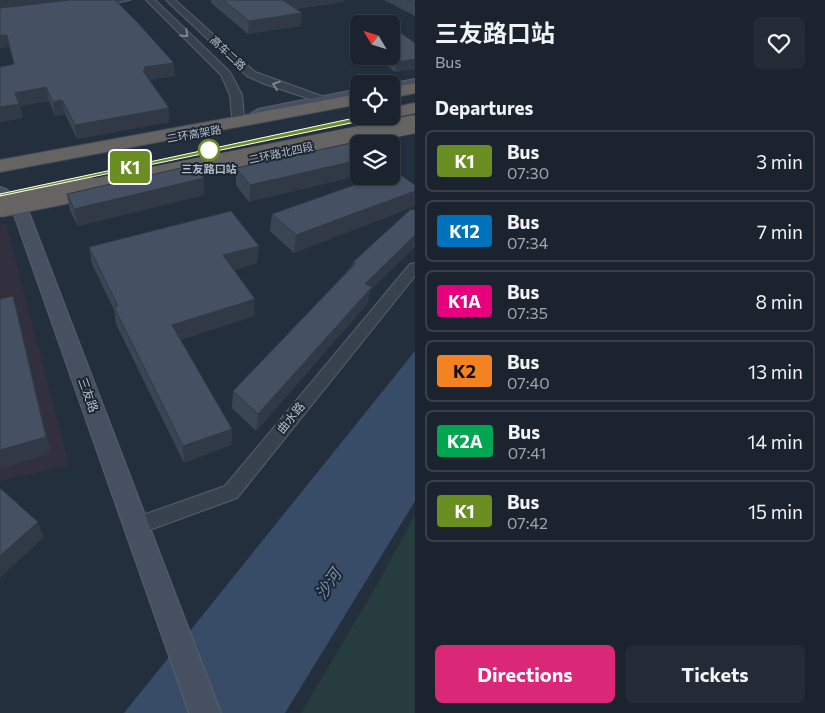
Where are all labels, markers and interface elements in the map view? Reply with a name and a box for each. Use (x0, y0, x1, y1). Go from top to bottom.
north arrow (350, 15, 400, 65)
map controls (350, 15, 400, 185)
button: heart (753, 17, 805, 69)
text: 三友路口站 (435, 18, 555, 47)
one-way arrow (179, 28, 188, 37)
street label: 高车二路 (208, 33, 249, 72)
text: Bus (435, 52, 462, 71)
button: locate (350, 75, 400, 125)
one-way arrow (273, 81, 281, 91)
text: Departures (435, 96, 533, 119)
street label: 二环高架路 (166, 122, 222, 145)
button: layers (350, 135, 400, 185)
marker: 三友路口站 (198, 139, 220, 161)
street label: 二环路北四段 (247, 139, 315, 166)
text: Bus (507, 140, 539, 163)
text: K1 (454, 150, 475, 172)
text: 3 min (756, 150, 803, 173)
line badge: K1 (108, 151, 152, 183)
text: K1 (120, 156, 140, 178)
place label: 三友路口站 (182, 162, 237, 175)
text: 07:30 (507, 163, 549, 182)
text: Bus (507, 210, 539, 233)
text: K12 (449, 220, 480, 242)
text: 7 min (757, 220, 803, 243)
text: 07:34 (507, 233, 548, 252)
text: Bus (507, 280, 539, 303)
text: K1A (448, 290, 481, 312)
text: 8 min (755, 290, 803, 313)
text: 07:35 (507, 303, 548, 322)
text: Bus (507, 350, 539, 373)
text: K2 (453, 360, 476, 382)
text: 13 min (748, 360, 803, 383)
text: 07:40 (507, 373, 550, 392)
street label: 三友路 (76, 375, 102, 414)
street label: 曲水路 (273, 399, 307, 436)
text: Bus (508, 420, 540, 443)
text: K2A (447, 430, 483, 452)
text: 14 min (747, 430, 803, 453)
text: 07:41 (508, 443, 546, 462)
text: Bus (507, 490, 539, 513)
text: K1 (454, 500, 475, 522)
text: 15 min (748, 500, 803, 523)
text: 07:42 (507, 513, 548, 532)
water label: 沙河 (311, 563, 346, 602)
button: Directions (435, 645, 615, 703)
button: Tickets (625, 645, 805, 703)

